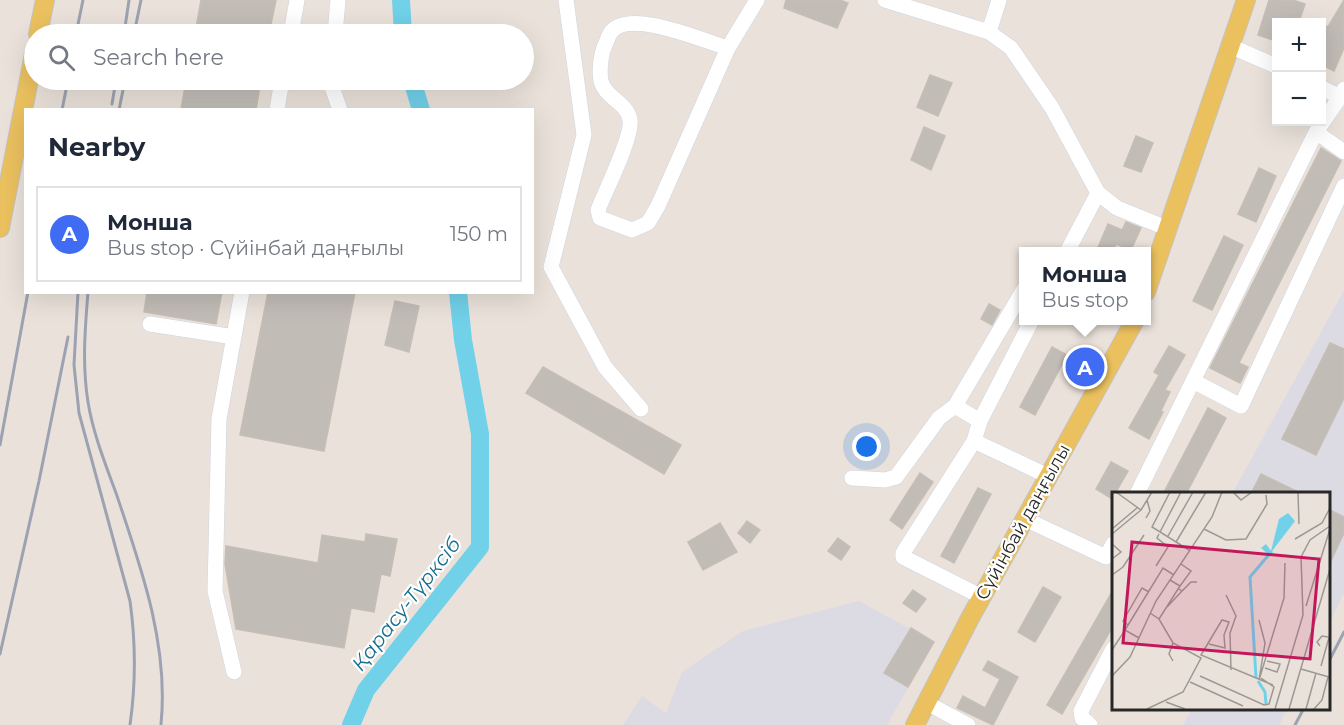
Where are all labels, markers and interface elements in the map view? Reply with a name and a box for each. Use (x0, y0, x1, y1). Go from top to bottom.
map controls (1272, 18, 1326, 126)
button: + (1272, 18, 1326, 72)
search box (24, 24, 534, 90)
icon: search (45, 41, 78, 74)
text: Search here (93, 44, 224, 71)
button: − (1272, 72, 1326, 126)
text: Nearby (48, 131, 145, 163)
text: Монша (107, 209, 193, 236)
text: A (62, 222, 77, 246)
text: 150 m (450, 222, 508, 246)
text: Bus stop · Сүйінбай даңғылы (107, 236, 404, 260)
popup (1019, 247, 1151, 325)
text: Монша (1041, 261, 1127, 288)
text: Bus stop (1041, 288, 1129, 312)
pin: A (1066, 344, 1104, 389)
your location (852, 432, 881, 461)
street label: Сүйінбай даңғылы (971, 440, 1075, 604)
inset map (1112, 492, 1329, 710)
water label: Қарасу-Түрксіб (346, 532, 466, 676)

